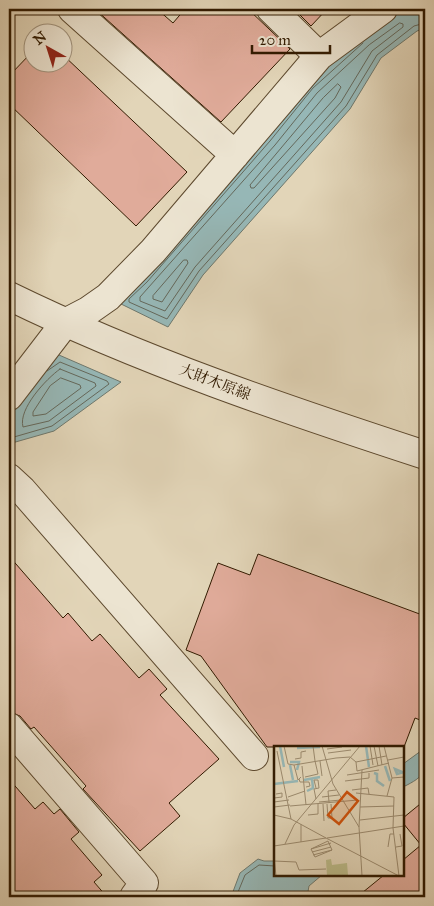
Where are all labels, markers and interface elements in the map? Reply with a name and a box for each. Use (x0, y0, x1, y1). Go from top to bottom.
north arrow (22, 22, 72, 72)
scale bar (252, 22, 329, 54)
text: N (30, 28, 50, 49)
text: 20 m (259, 31, 291, 49)
street label: 大財木原線 (177, 360, 253, 404)
inset map (274, 746, 404, 876)

